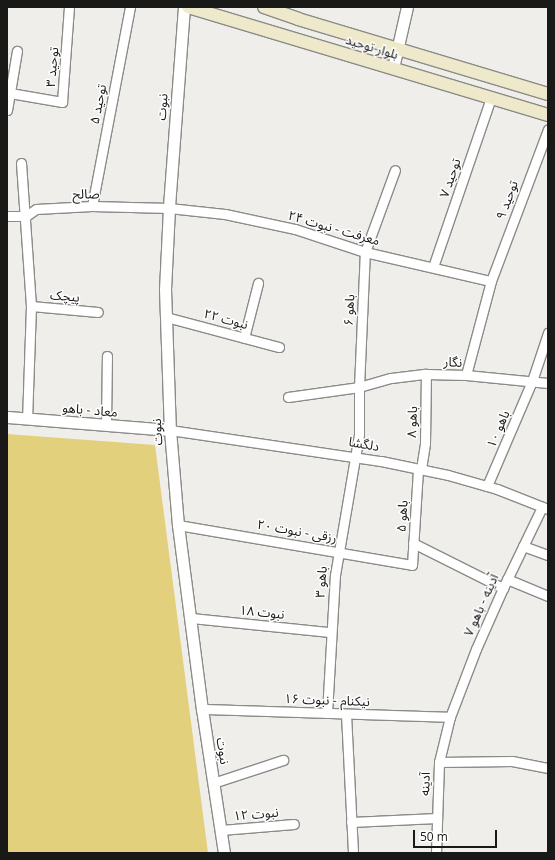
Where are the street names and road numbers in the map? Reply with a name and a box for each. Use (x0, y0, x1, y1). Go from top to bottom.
street label: بلوار توحید (344, 32, 400, 62)
street label: توحید ۳ (42, 46, 62, 88)
street label: توحید ۵ (87, 83, 109, 125)
street label: نبوت (153, 93, 171, 121)
street label: توحید ۷ (436, 156, 464, 200)
street label: توحید ۹ (493, 178, 521, 222)
street label: صالح (72, 186, 100, 202)
street label: معرفت - نبوت ۲۴ (286, 207, 382, 249)
street label: پیچک (50, 287, 80, 305)
street label: باهو ۶ (340, 294, 358, 326)
street label: نبوت ۲۲ (202, 306, 250, 332)
street label: نگار (443, 354, 463, 370)
street label: معاد - باهو (62, 400, 118, 420)
street label: باهو ۸ (404, 406, 420, 438)
street label: باهو ۱۰ (483, 408, 513, 450)
street label: نبوت (149, 418, 165, 446)
street label: دلگشا (347, 434, 381, 454)
street label: باهو ۵ (393, 500, 411, 532)
street label: رزقی - نبوت ۲۰ (256, 516, 338, 546)
street label: باهو ۳ (312, 566, 330, 598)
street label: آدینه - باهو ۷ (460, 571, 502, 639)
street label: نبوت ۱۸ (239, 602, 285, 622)
street label: نیکنام - نبوت ۱۶ (284, 691, 370, 709)
street label: نبوت (213, 736, 233, 766)
street label: آدینه (417, 772, 433, 796)
street label: نبوت ۱۲ (233, 804, 279, 824)

